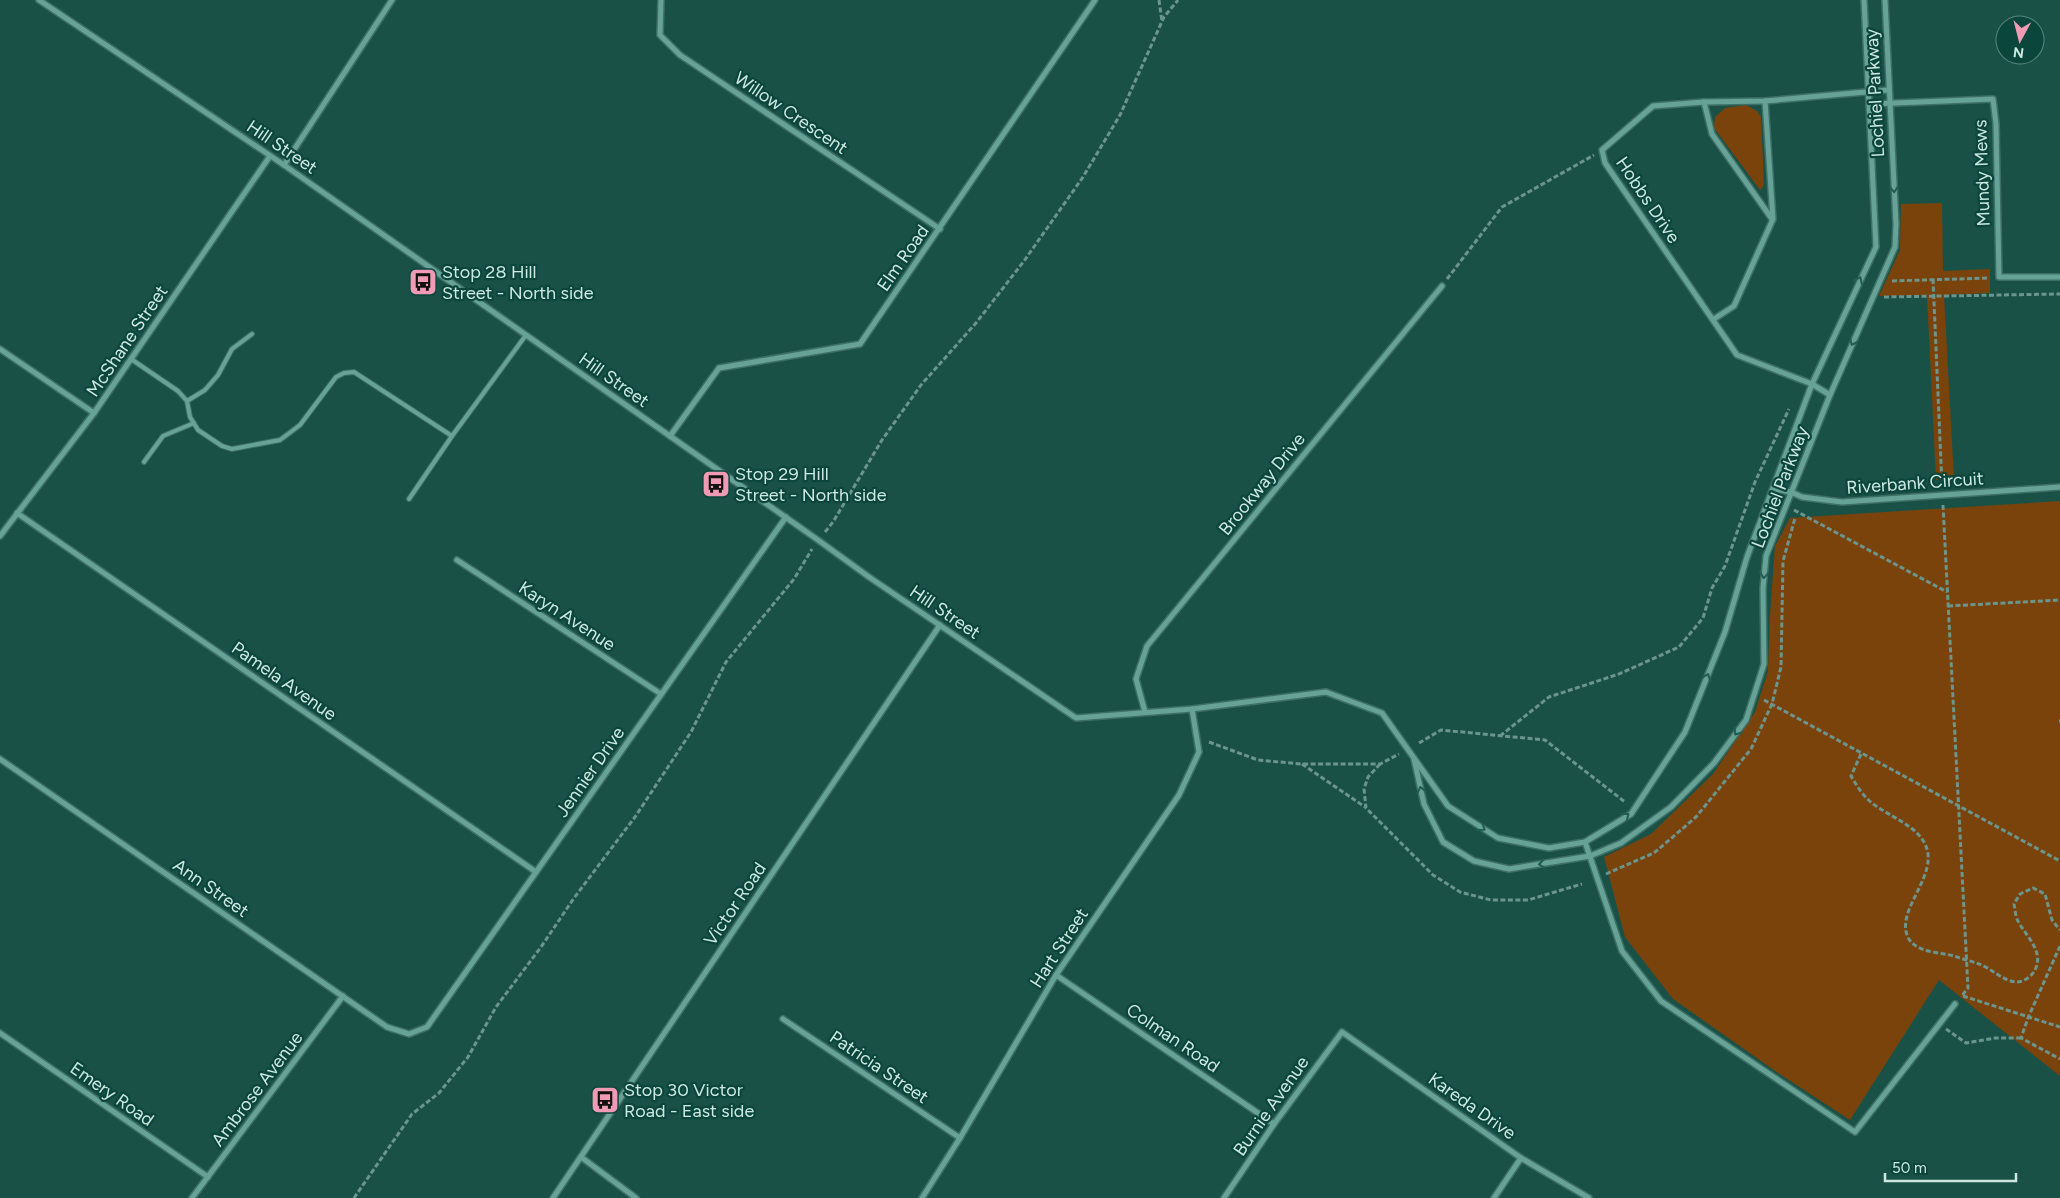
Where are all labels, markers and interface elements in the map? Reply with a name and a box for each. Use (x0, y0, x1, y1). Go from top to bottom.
north arrow (1995, 15, 2045, 65)
street label: Lochiel Parkway (1861, 28, 1889, 158)
text: N (2012, 43, 2025, 62)
street label: Willow Crescent (730, 67, 852, 159)
street label: Hill Street (242, 115, 322, 179)
street label: Mundy Mews (1969, 119, 1995, 227)
street label: Hobbs Drive (1611, 153, 1685, 248)
one-way arrow (1889, 185, 1899, 193)
street label: Elm Road (872, 221, 934, 295)
place label: Stop 28 Hill Street - North side (442, 261, 594, 304)
bus stop icon: Stop 28 Hill Street - North side (408, 267, 438, 297)
one-way arrow (1853, 277, 1863, 286)
street label: McShane Street (82, 281, 173, 401)
one-way arrow (1849, 337, 1860, 346)
street label: Hill Street (575, 348, 653, 412)
street label: Lochiel Parkway (1747, 423, 1814, 551)
street label: Brookway Drive (1214, 428, 1310, 540)
place label: Stop 29 Hill Street - North side (735, 463, 887, 506)
street label: Riverbank Circuit (1846, 467, 1985, 499)
bus stop icon: Stop 29 Hill Street - North side (701, 469, 731, 499)
one-way arrow (1759, 571, 1770, 579)
street label: Karyn Avenue (514, 577, 620, 656)
street label: Hill Street (905, 580, 985, 644)
street label: Pamela Avenue (227, 637, 341, 725)
one-way arrow (1701, 673, 1711, 682)
street label: Jennier Drive (551, 722, 629, 821)
one-way arrow (1734, 726, 1743, 736)
one-way arrow (1416, 786, 1427, 795)
one-way arrow (1620, 813, 1630, 822)
one-way arrow (1477, 822, 1486, 831)
street label: Ann Street (169, 854, 253, 922)
street label: Victor Road (699, 858, 771, 950)
one-way arrow (1538, 858, 1547, 868)
street label: Hart Street (1025, 904, 1093, 992)
street label: Colman Road (1122, 999, 1224, 1077)
street label: Patricia Street (825, 1026, 933, 1108)
street label: Ambrose Avenue (207, 1027, 307, 1151)
street label: Burnie Avenue (1229, 1052, 1314, 1160)
street label: Emery Road (66, 1057, 158, 1131)
street label: Kareda Drive (1424, 1068, 1520, 1144)
place label: Stop 30 Victor Road - East side (624, 1079, 754, 1122)
bus stop icon: Stop 30 Victor Road - East side (590, 1085, 620, 1115)
scale bar (1885, 1150, 2016, 1182)
text: 50 m (1892, 1159, 1927, 1177)

